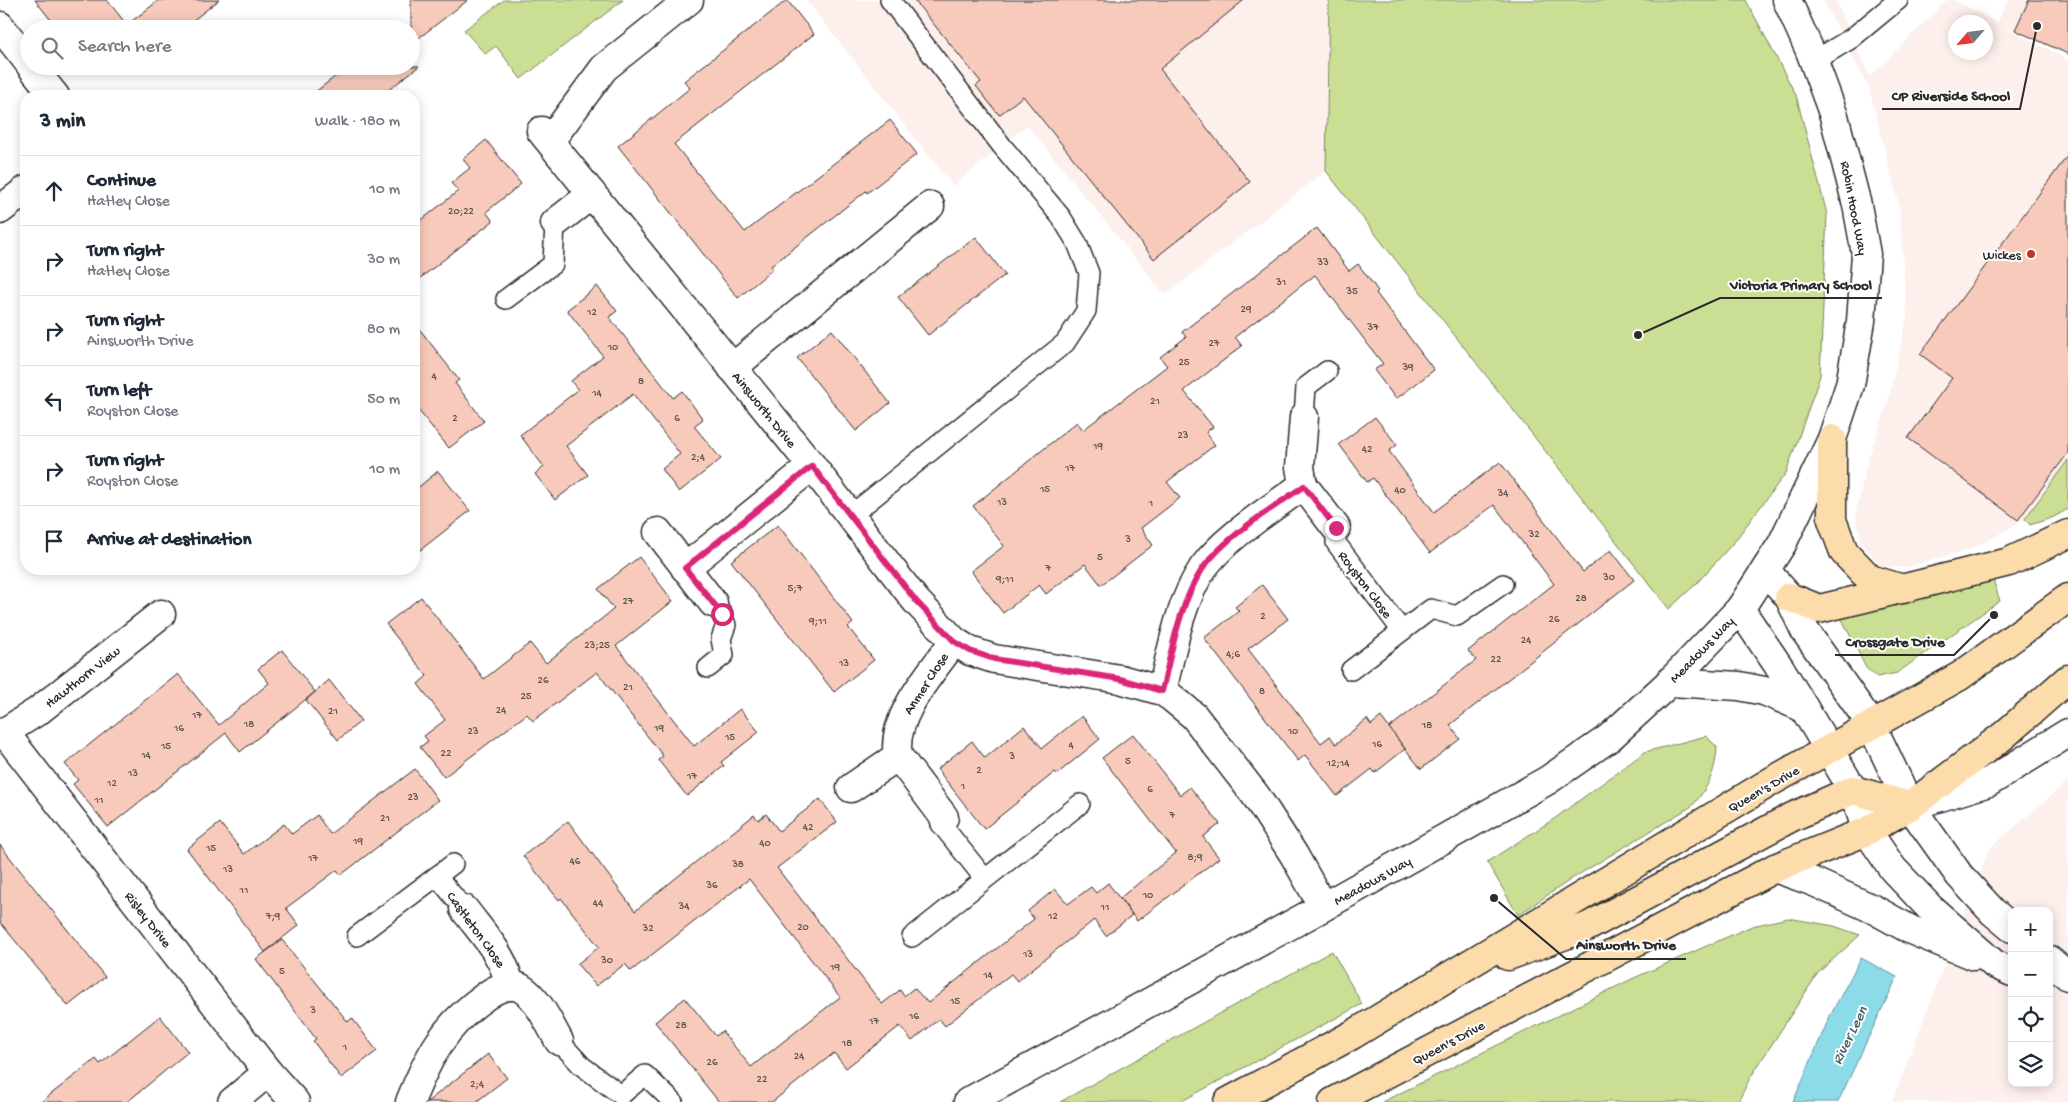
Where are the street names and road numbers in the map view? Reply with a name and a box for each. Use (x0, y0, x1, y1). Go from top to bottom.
street label: Robin Hood Way (1835, 160, 1870, 257)
street label: Ainsworth Drive (727, 369, 799, 453)
street label: Royston Close (1333, 548, 1395, 623)
street label: Meadows Way (1667, 614, 1739, 688)
street label: Hawthorn View (42, 643, 125, 713)
street label: Anmer Close (901, 649, 954, 719)
street label: Queen's Drive (1726, 763, 1804, 817)
street label: Meadows Way (1331, 854, 1415, 910)
street label: Risley Drive (120, 889, 175, 953)
street label: Castleton Close (442, 889, 509, 972)
street label: Queen's Drive (1410, 1018, 1489, 1070)

